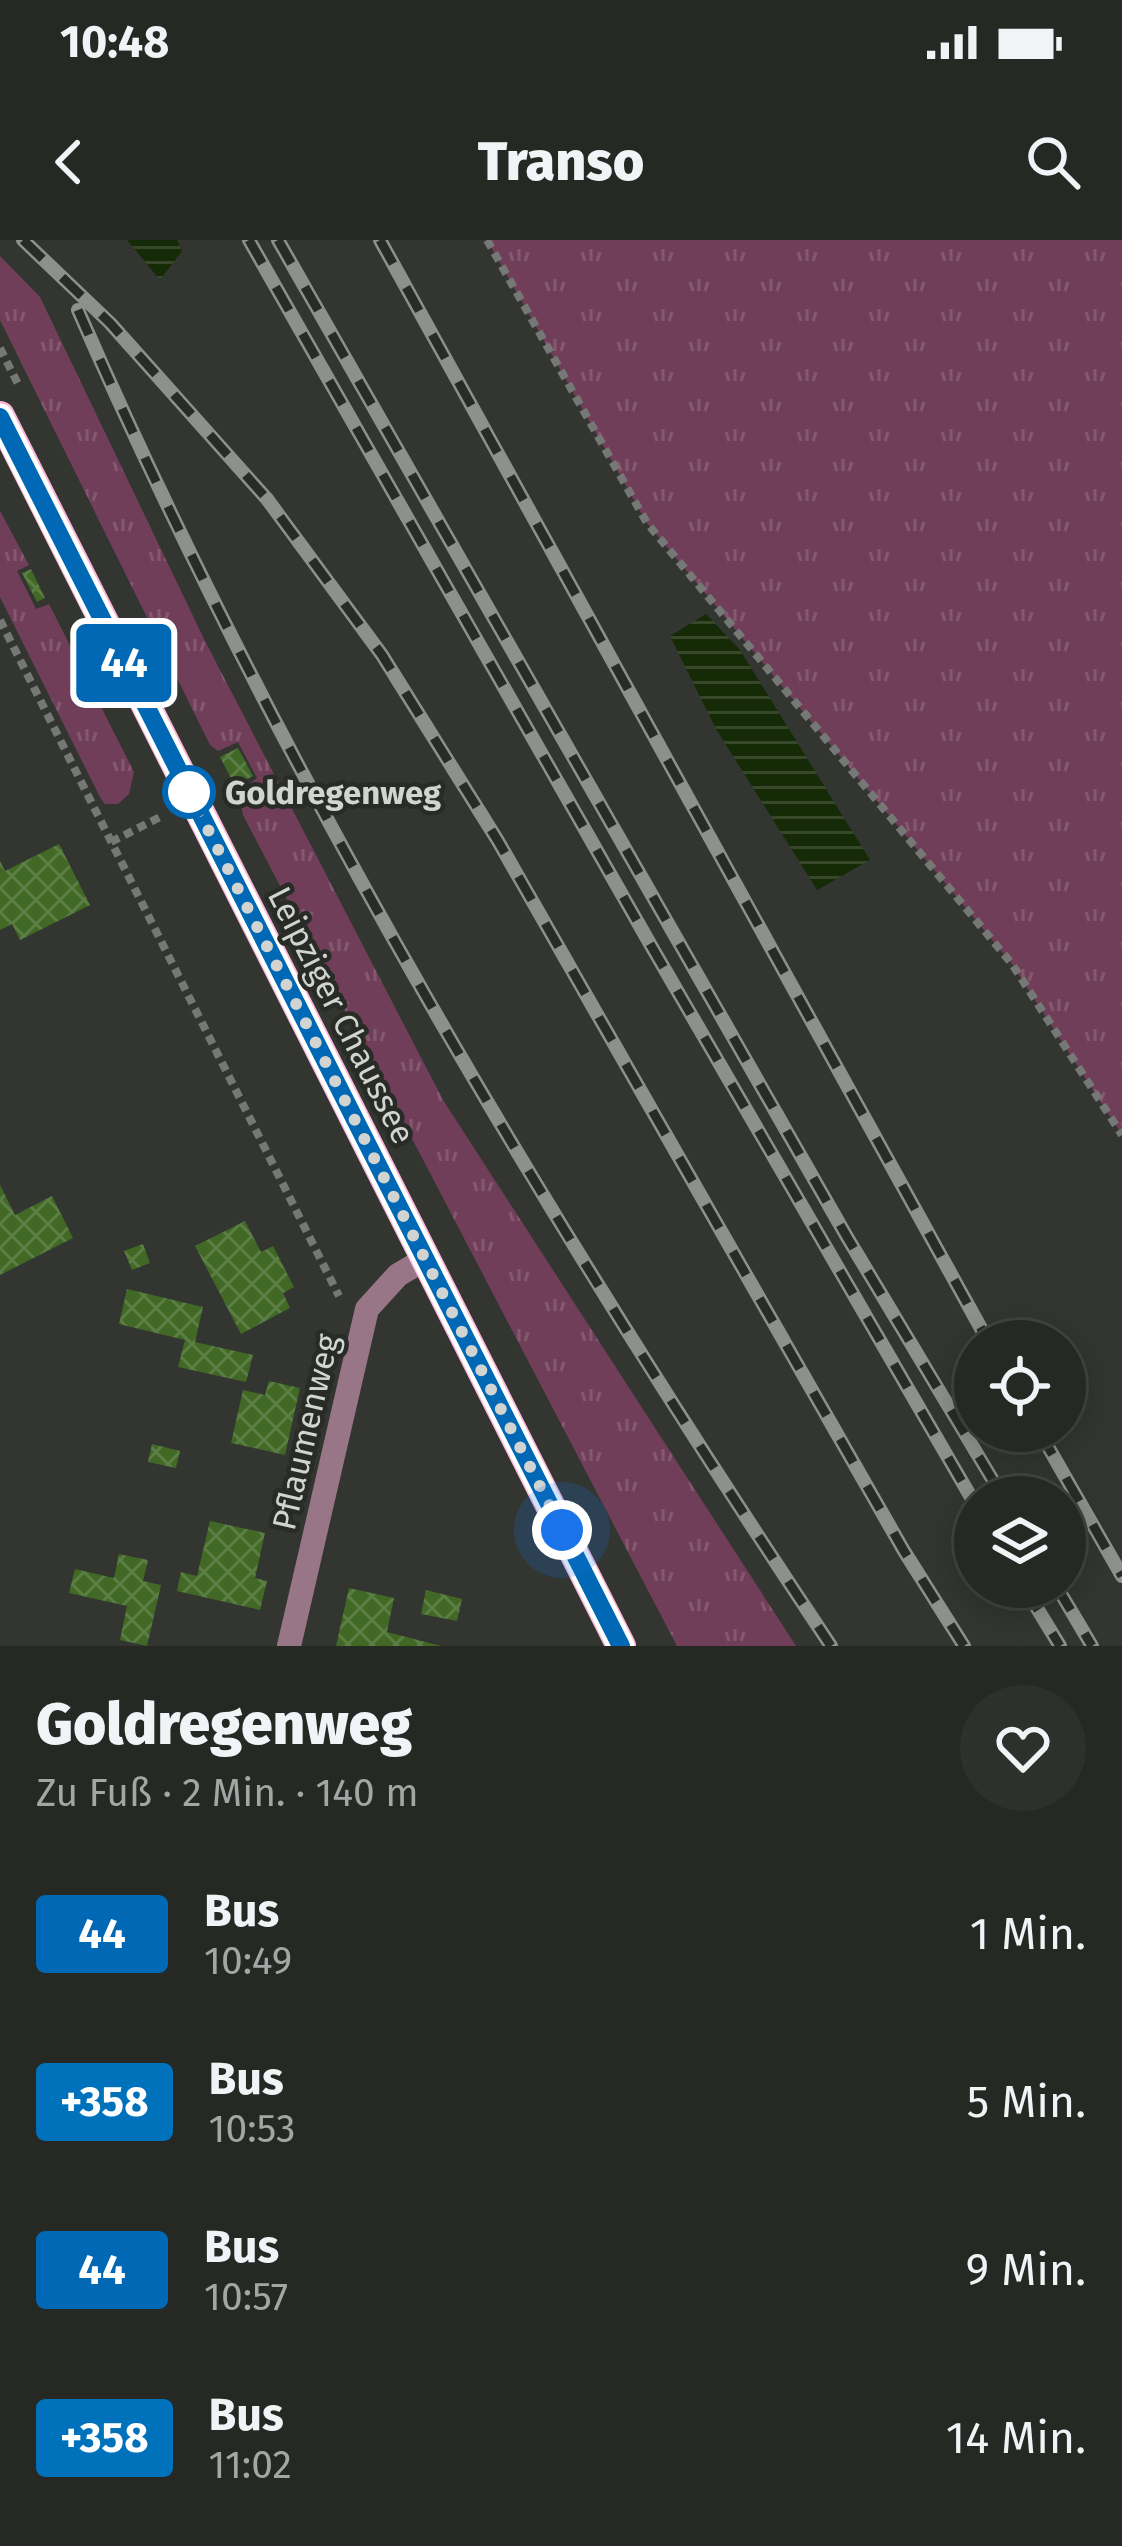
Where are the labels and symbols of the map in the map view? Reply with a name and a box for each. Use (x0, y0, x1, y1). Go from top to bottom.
line badge: 44 (70, 624, 178, 702)
marker: Goldregenweg (164, 767, 214, 817)
place label: Goldregenweg (225, 773, 442, 813)
street label: Leipziger Chaussee (259, 880, 423, 1151)
street label: Pflaumenweg (264, 1329, 348, 1534)
your location (532, 1500, 592, 1560)

